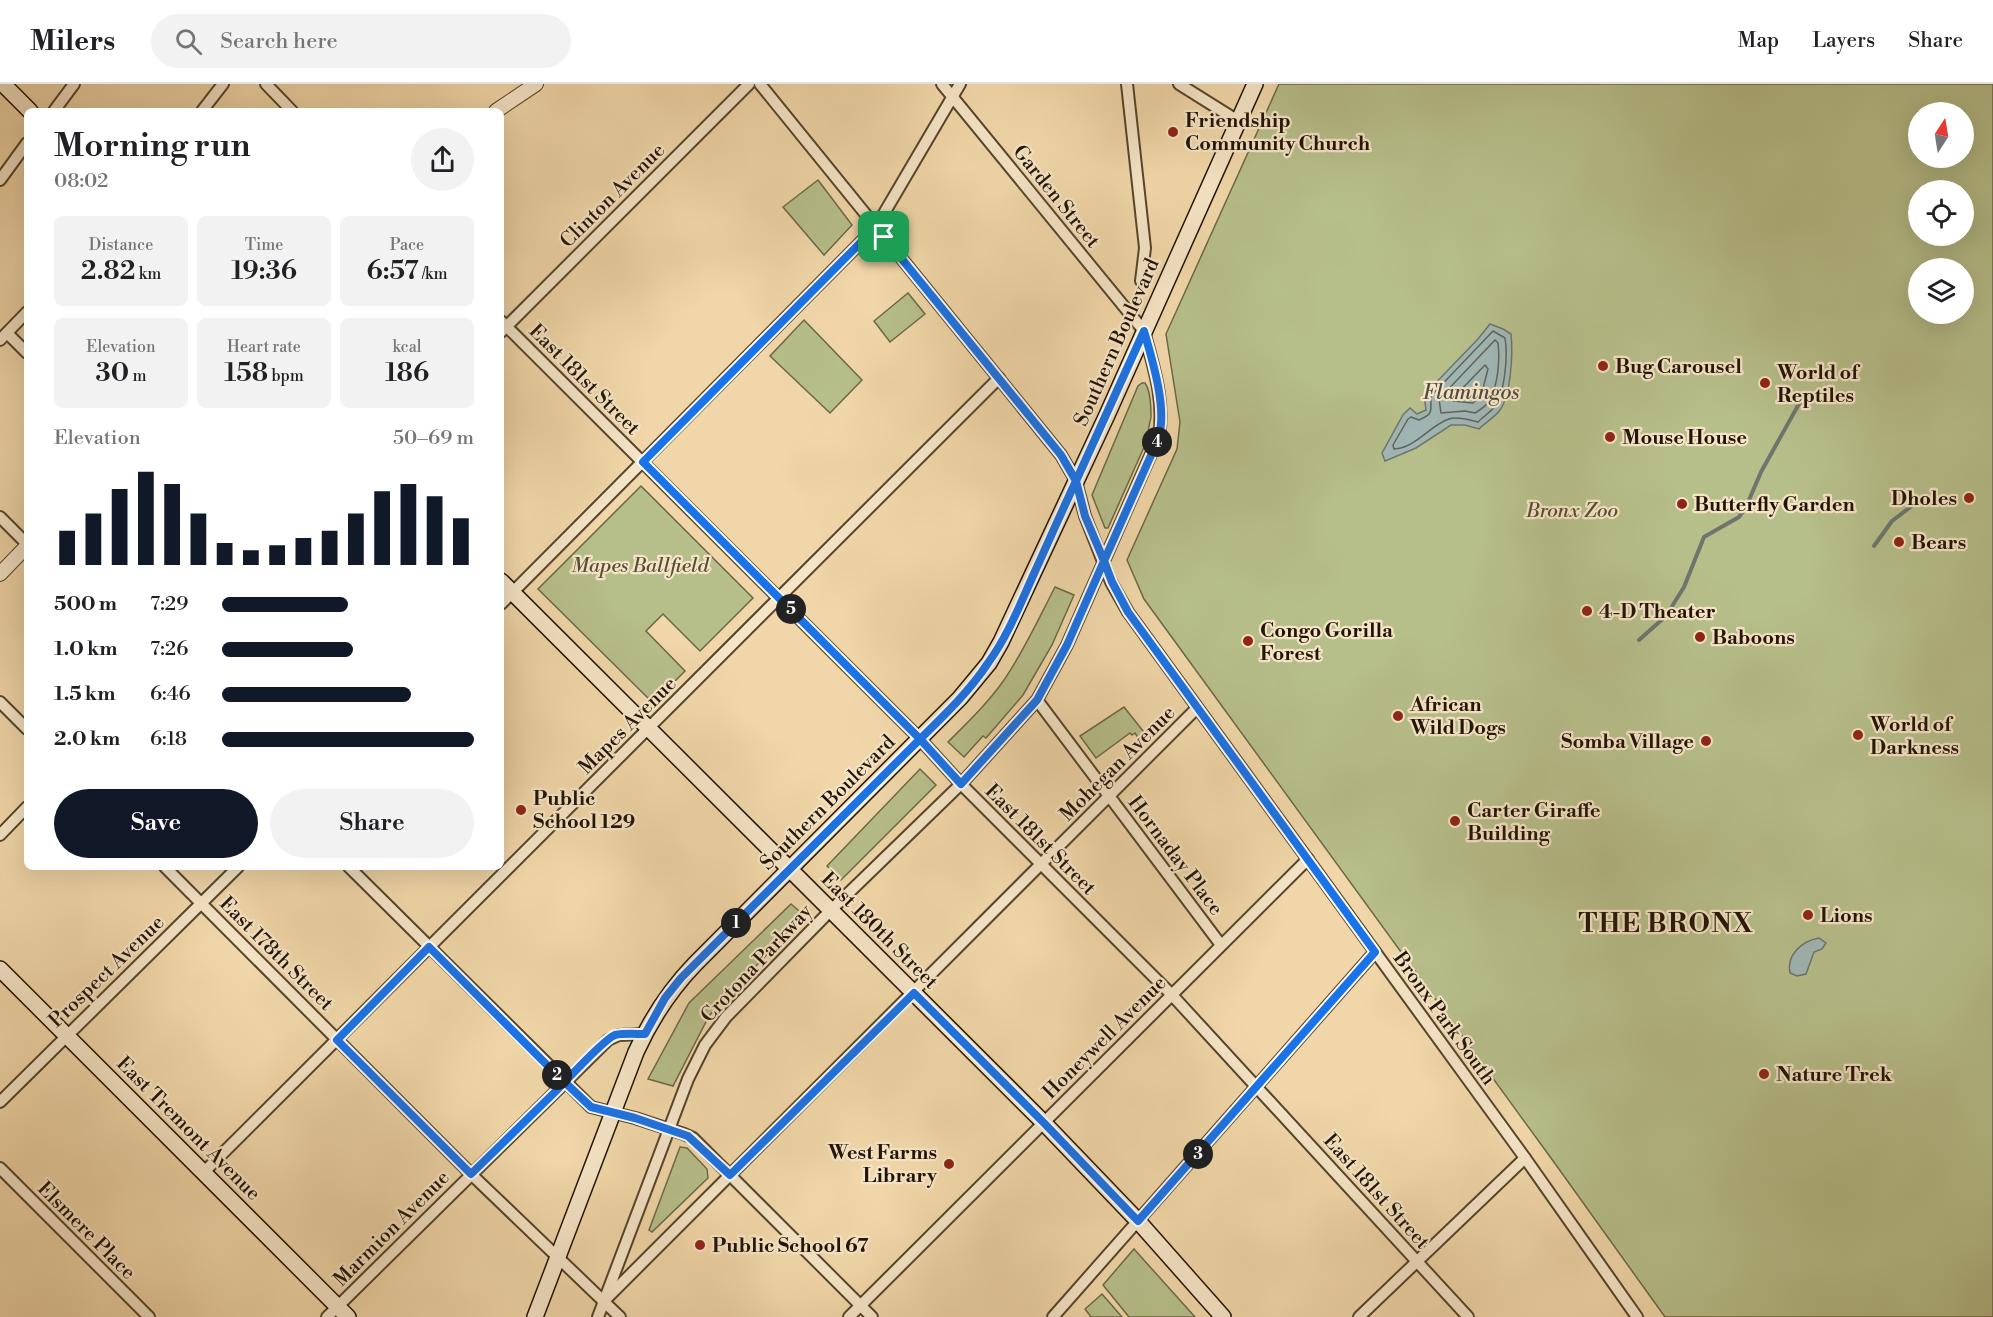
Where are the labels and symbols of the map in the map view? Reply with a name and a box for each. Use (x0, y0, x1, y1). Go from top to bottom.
north arrow (1908, 102, 1974, 168)
place label: Friendship Community Church (1185, 109, 1371, 157)
marker: Friendship Community Church (1166, 125, 1180, 139)
street label: Clinton Avenue (555, 138, 671, 254)
street label: Garden Street (1007, 140, 1105, 253)
pin (858, 211, 909, 262)
street label: Southern Boulevard (1069, 254, 1166, 430)
street label: East 181st Street (523, 319, 645, 441)
place label: Bug Carousel (1615, 355, 1742, 380)
marker: Bug Carousel (1596, 359, 1610, 373)
place label: World of Reptiles (1776, 361, 1861, 409)
marker: World of Reptiles (1758, 376, 1772, 390)
water label: Flamingos (1423, 380, 1520, 406)
place label: Mouse House (1622, 426, 1747, 451)
pin: 4 (1142, 427, 1172, 457)
marker: Mouse House (1603, 430, 1617, 444)
place label: Dholes (1891, 487, 1957, 512)
marker: Dholes (1962, 491, 1976, 505)
place label: Butterfly Garden (1694, 493, 1856, 518)
marker: Butterfly Garden (1675, 497, 1689, 511)
park label: Bronx Zoo (1525, 499, 1618, 524)
place label: Bears (1911, 531, 1966, 556)
marker: Bears (1892, 535, 1906, 549)
park label: Mapes Ballfield (571, 554, 710, 579)
pin: 5 (776, 594, 806, 624)
place label: 4-D Theater (1599, 600, 1716, 625)
marker: 4-D Theater (1580, 604, 1594, 618)
place label: Congo Gorilla Forest (1260, 619, 1393, 667)
place label: Baboons (1712, 626, 1795, 651)
marker: Baboons (1693, 630, 1707, 644)
marker: Congo Gorilla Forest (1241, 634, 1255, 648)
street label: Mapes Avenue (574, 672, 682, 780)
place label: African Wild Dogs (1409, 693, 1506, 741)
street label: Mohegan Avenue (1055, 701, 1181, 827)
marker: African Wild Dogs (1391, 709, 1405, 723)
place label: World of Darkness (1869, 713, 1959, 761)
marker: World of Darkness (1851, 728, 1865, 742)
street label: Southern Boulevard (755, 730, 901, 876)
place label: Somba Village (1561, 730, 1694, 755)
marker: Somba Village (1699, 734, 1713, 748)
street label: East 181st Street (979, 779, 1101, 901)
place label: Public School 129 (533, 787, 635, 835)
street label: Hornaday Place (1122, 791, 1228, 921)
place label: Carter Giraffe Building (1467, 799, 1601, 847)
marker: Public School 129 (514, 803, 528, 817)
marker: Carter Giraffe Building (1448, 814, 1462, 828)
street label: East 180th Street (815, 867, 943, 995)
street label: East 178th Street (214, 892, 338, 1016)
street label: Crotona Parkway (696, 899, 818, 1028)
place label: Lions (1820, 904, 1873, 929)
pin: 1 (721, 908, 751, 938)
district label: THE BRONX (1578, 908, 1754, 940)
marker: Lions (1801, 908, 1815, 922)
street label: Prospect Avenue (44, 911, 170, 1034)
street label: Bronx Park South (1386, 946, 1501, 1091)
street label: Honeywell Avenue (1038, 971, 1172, 1105)
street label: East Tremont Avenue (111, 1052, 265, 1206)
pin: 2 (542, 1060, 572, 1090)
place label: Nature Trek (1776, 1063, 1893, 1088)
marker: Nature Trek (1757, 1067, 1771, 1081)
street label: East 181st Street (1317, 1129, 1434, 1255)
pin: 3 (1183, 1139, 1213, 1169)
place label: West Farms Library (827, 1141, 938, 1189)
marker: West Farms Library (942, 1157, 956, 1171)
street label: Marmion Avenue (329, 1166, 455, 1292)
street label: Elsmere Place (32, 1177, 140, 1285)
place label: Public School 67 (712, 1234, 869, 1259)
marker: Public School 67 (693, 1238, 707, 1252)

